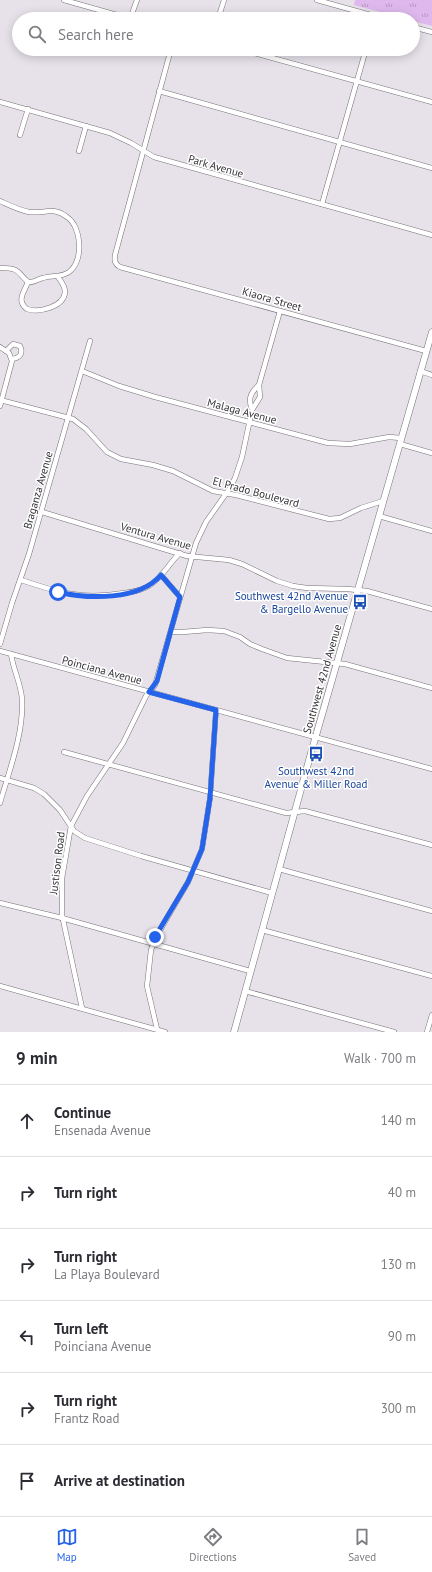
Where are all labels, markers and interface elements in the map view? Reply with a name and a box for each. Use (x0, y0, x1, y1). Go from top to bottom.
search box (12, 12, 420, 56)
icon: search (26, 23, 48, 45)
text: Search here (58, 25, 134, 44)
street label: Park Avenue (187, 151, 246, 181)
street label: Kiaora Street (241, 284, 304, 314)
street label: Malaga Avenue (206, 395, 279, 427)
street label: Braganza Avenue (20, 449, 56, 531)
street label: El Prado Boulevard (211, 474, 301, 510)
street label: Ventura Avenue (118, 519, 193, 553)
route start (49, 583, 67, 601)
place label: Southwest 42nd Avenue & Bargello Avenue (235, 589, 348, 616)
bus stop icon: Southwest 42nd Avenue & Bargello Avenue (351, 593, 369, 611)
street label: Southwest 42nd Avenue (300, 622, 344, 735)
street label: Poinciana Avenue (60, 653, 144, 688)
bus stop icon: Southwest 42nd Avenue & Miller Road (307, 745, 325, 763)
place label: Southwest 42nd Avenue & Miller Road (265, 764, 367, 791)
street label: Justison Road (46, 831, 68, 896)
route end (146, 928, 164, 946)
text: 9 min (16, 1047, 57, 1069)
text: Walk · 700 m (344, 1050, 416, 1067)
text: Continue (54, 1103, 111, 1122)
icon: ahead (16, 1110, 38, 1132)
text: 140 m (381, 1112, 416, 1129)
text: Ensenada Avenue (54, 1122, 151, 1139)
icon: right (16, 1182, 38, 1204)
text: Turn right (54, 1183, 117, 1202)
text: 40 m (388, 1184, 416, 1201)
text: Turn right (54, 1247, 117, 1266)
icon: right (16, 1254, 38, 1276)
text: 130 m (381, 1256, 416, 1273)
text: La Playa Boulevard (54, 1266, 160, 1283)
text: Turn left (54, 1319, 108, 1338)
icon: left (16, 1326, 38, 1348)
text: 90 m (388, 1328, 416, 1345)
text: Poinciana Avenue (54, 1338, 151, 1355)
text: Turn right (54, 1391, 117, 1410)
icon: right (16, 1398, 38, 1420)
text: 300 m (381, 1400, 416, 1417)
text: Frantz Road (54, 1410, 120, 1427)
icon: arrive (16, 1470, 38, 1492)
text: Arrive at destination (54, 1471, 185, 1490)
tab: Map (56, 1526, 78, 1564)
tab: Directions (189, 1526, 237, 1564)
tab: Saved (348, 1526, 376, 1564)

